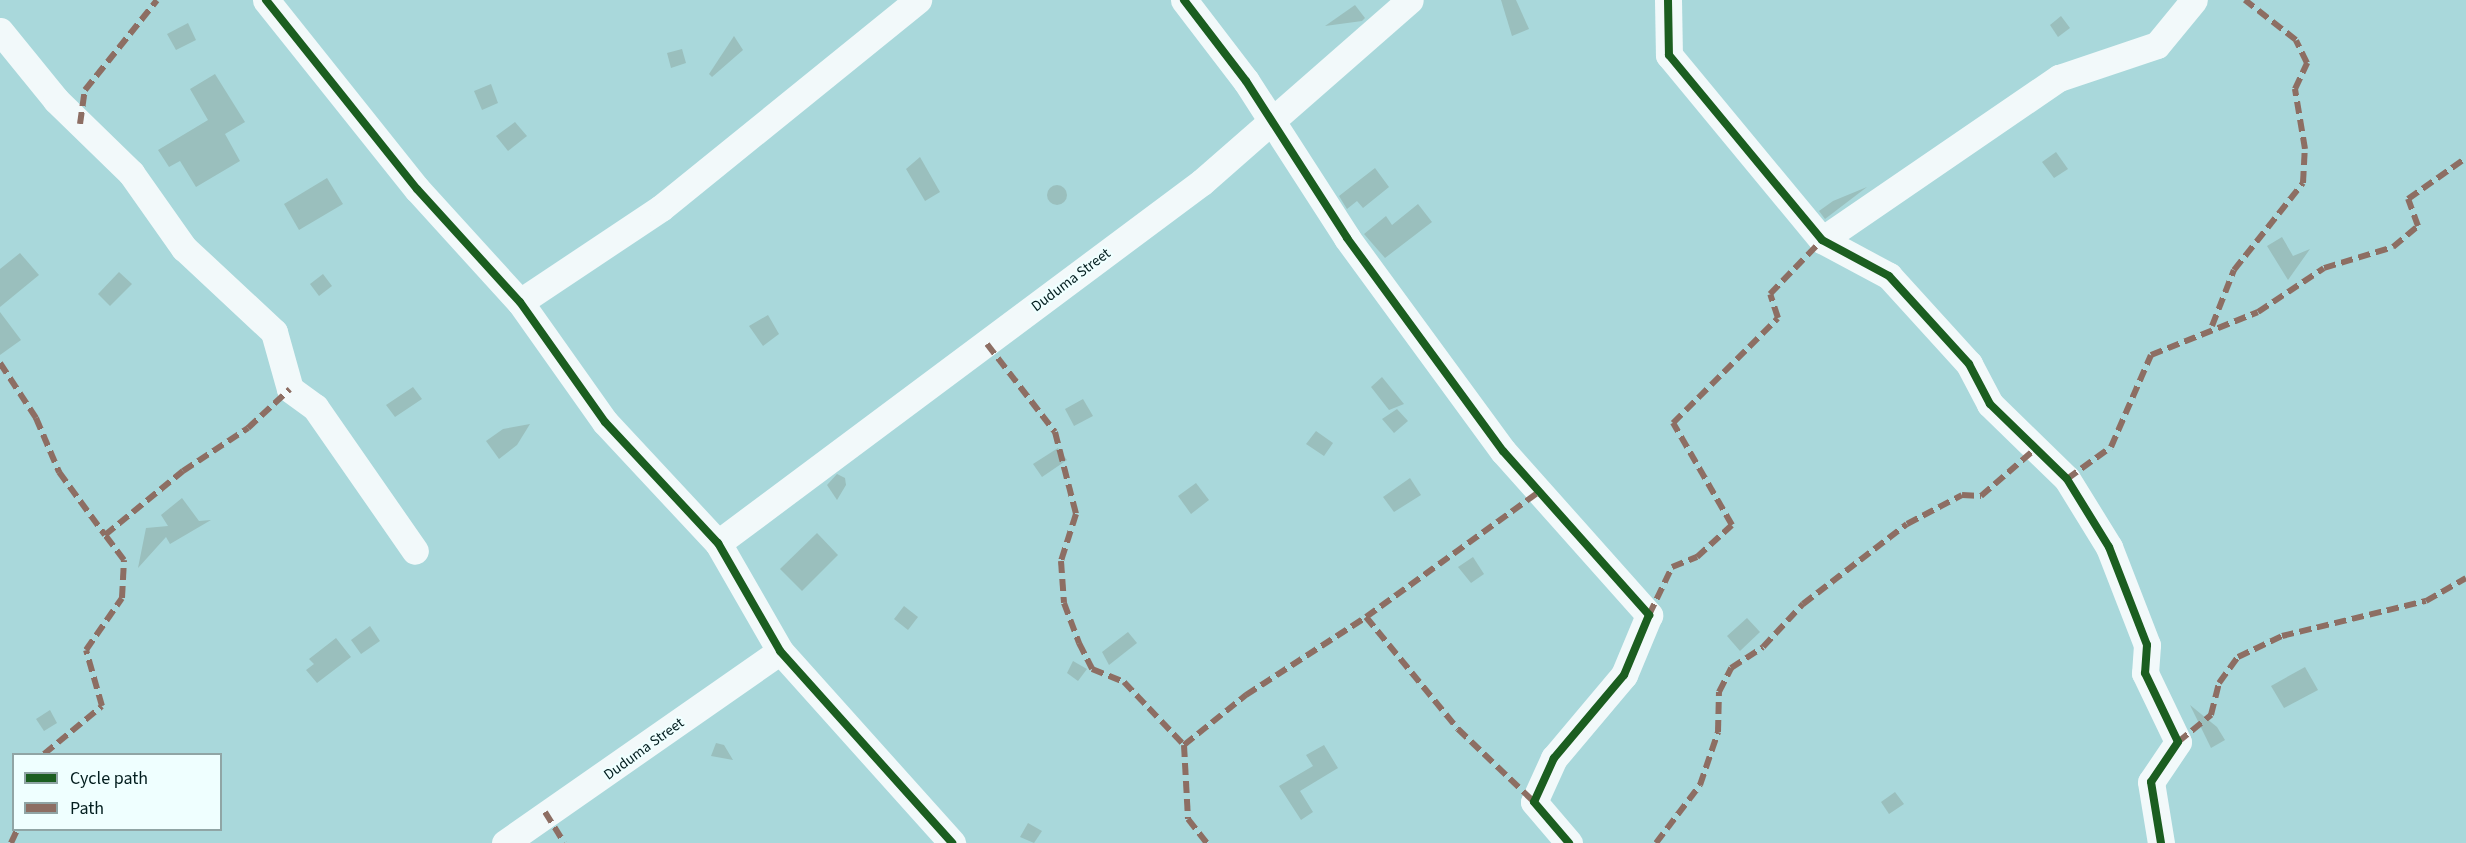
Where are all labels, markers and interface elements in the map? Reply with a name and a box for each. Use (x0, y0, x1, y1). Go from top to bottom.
street label: Duduma Street (1028, 244, 1114, 316)
street label: Duduma Street (601, 714, 687, 784)
legend (12, 753, 222, 831)
text: Cycle path (70, 766, 148, 791)
text: Path (70, 796, 104, 821)

